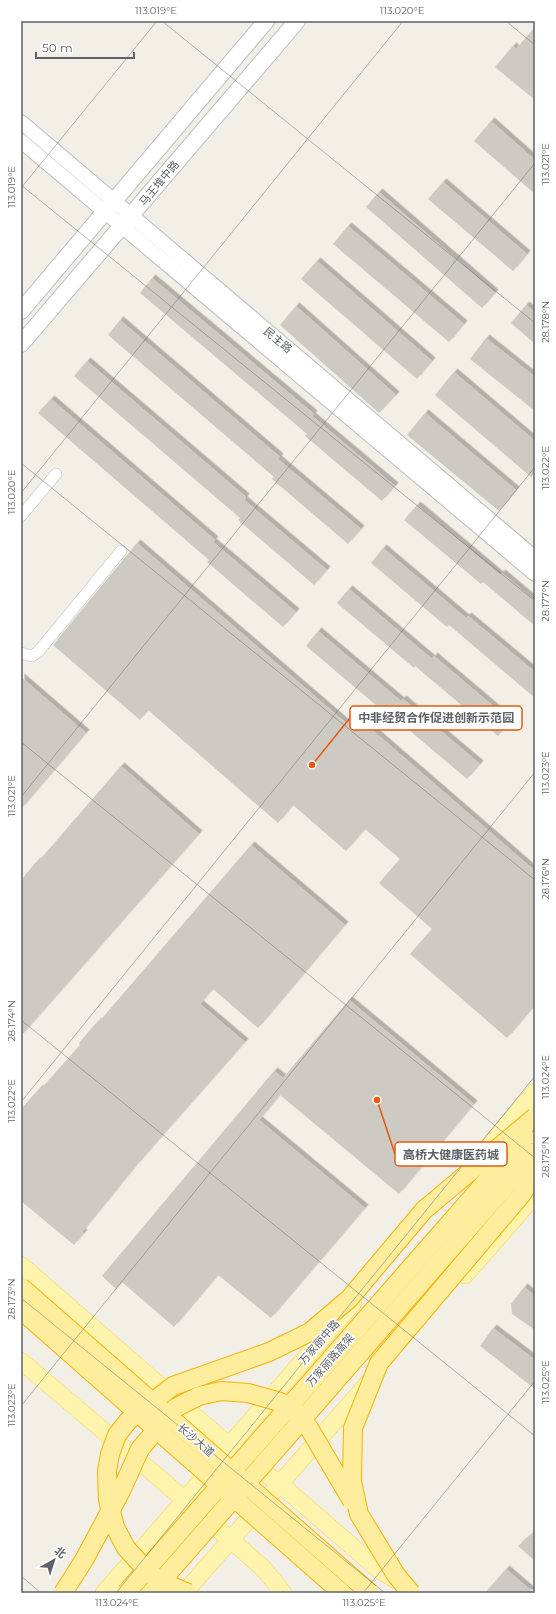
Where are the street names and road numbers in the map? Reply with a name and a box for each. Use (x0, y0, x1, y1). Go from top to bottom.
street label: 马王堆中路 (136, 157, 182, 209)
street label: 民主路 (261, 324, 295, 356)
street label: 万家丽中路 (296, 1317, 342, 1367)
street label: 万家丽路高架 (303, 1331, 357, 1389)
street label: 长沙大道 (175, 1420, 217, 1460)

